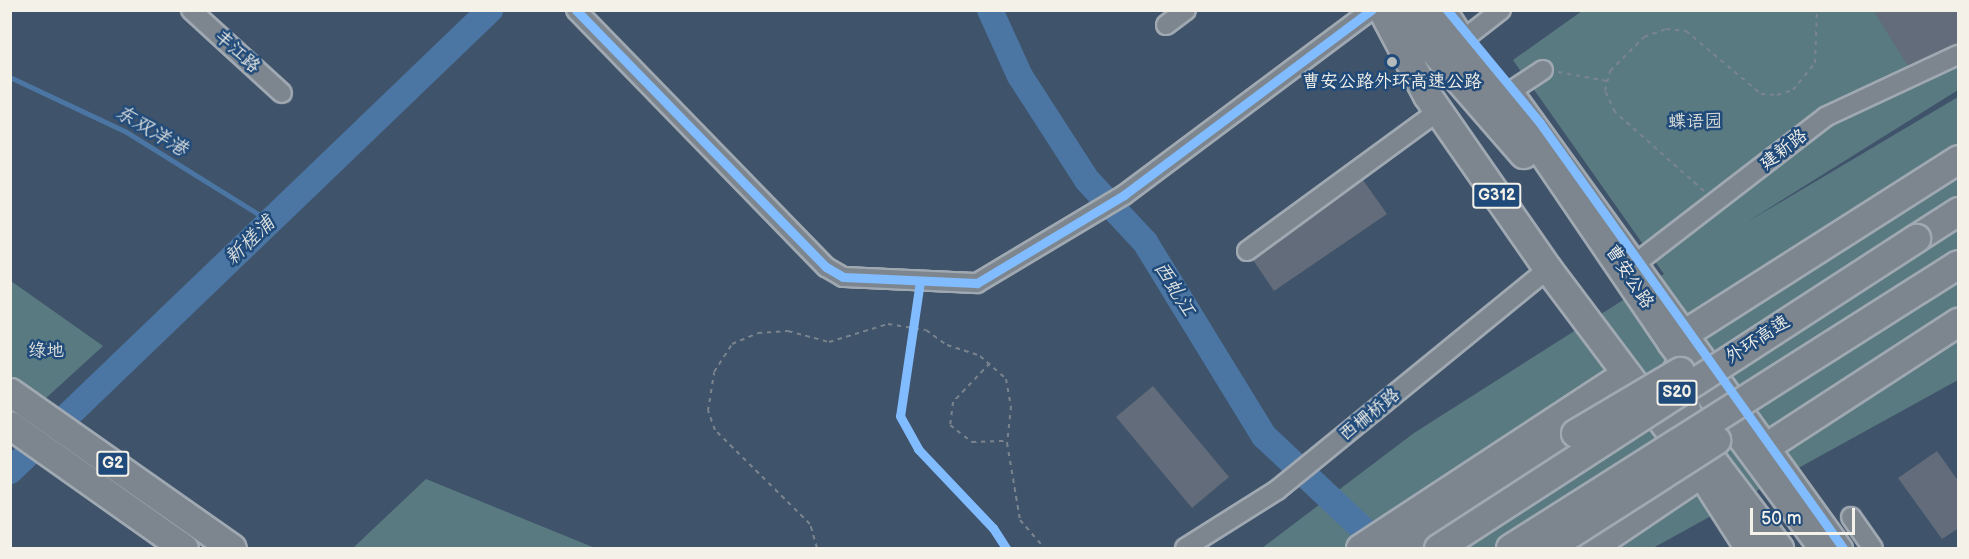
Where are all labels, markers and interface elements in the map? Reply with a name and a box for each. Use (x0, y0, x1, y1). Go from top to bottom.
street label: 丰江路 (210, 26, 264, 78)
marker: 曹安公路外环高速公路 (1385, 55, 1399, 69)
place label: 曹安公路外环高速公路 (1302, 71, 1482, 93)
water label: 东双洋港 (111, 100, 191, 162)
park label: 蝶语园 (1668, 111, 1722, 133)
street label: 建新路 (1756, 125, 1812, 175)
road number: G312 (1472, 183, 1522, 209)
water label: 新槎浦 (220, 212, 280, 270)
street label: 曹安公路 (1600, 241, 1658, 313)
water label: 西虬江 (1148, 257, 1200, 321)
street label: 外环高速 (1722, 311, 1794, 369)
park label: 绿地 (28, 340, 64, 362)
road number: S20 (1656, 380, 1698, 406)
street label: 西栅桥路 (1335, 384, 1405, 446)
road number: G2 (95, 451, 131, 477)
scale bar (1753, 496, 1858, 534)
text: 50 m (1761, 508, 1802, 529)

